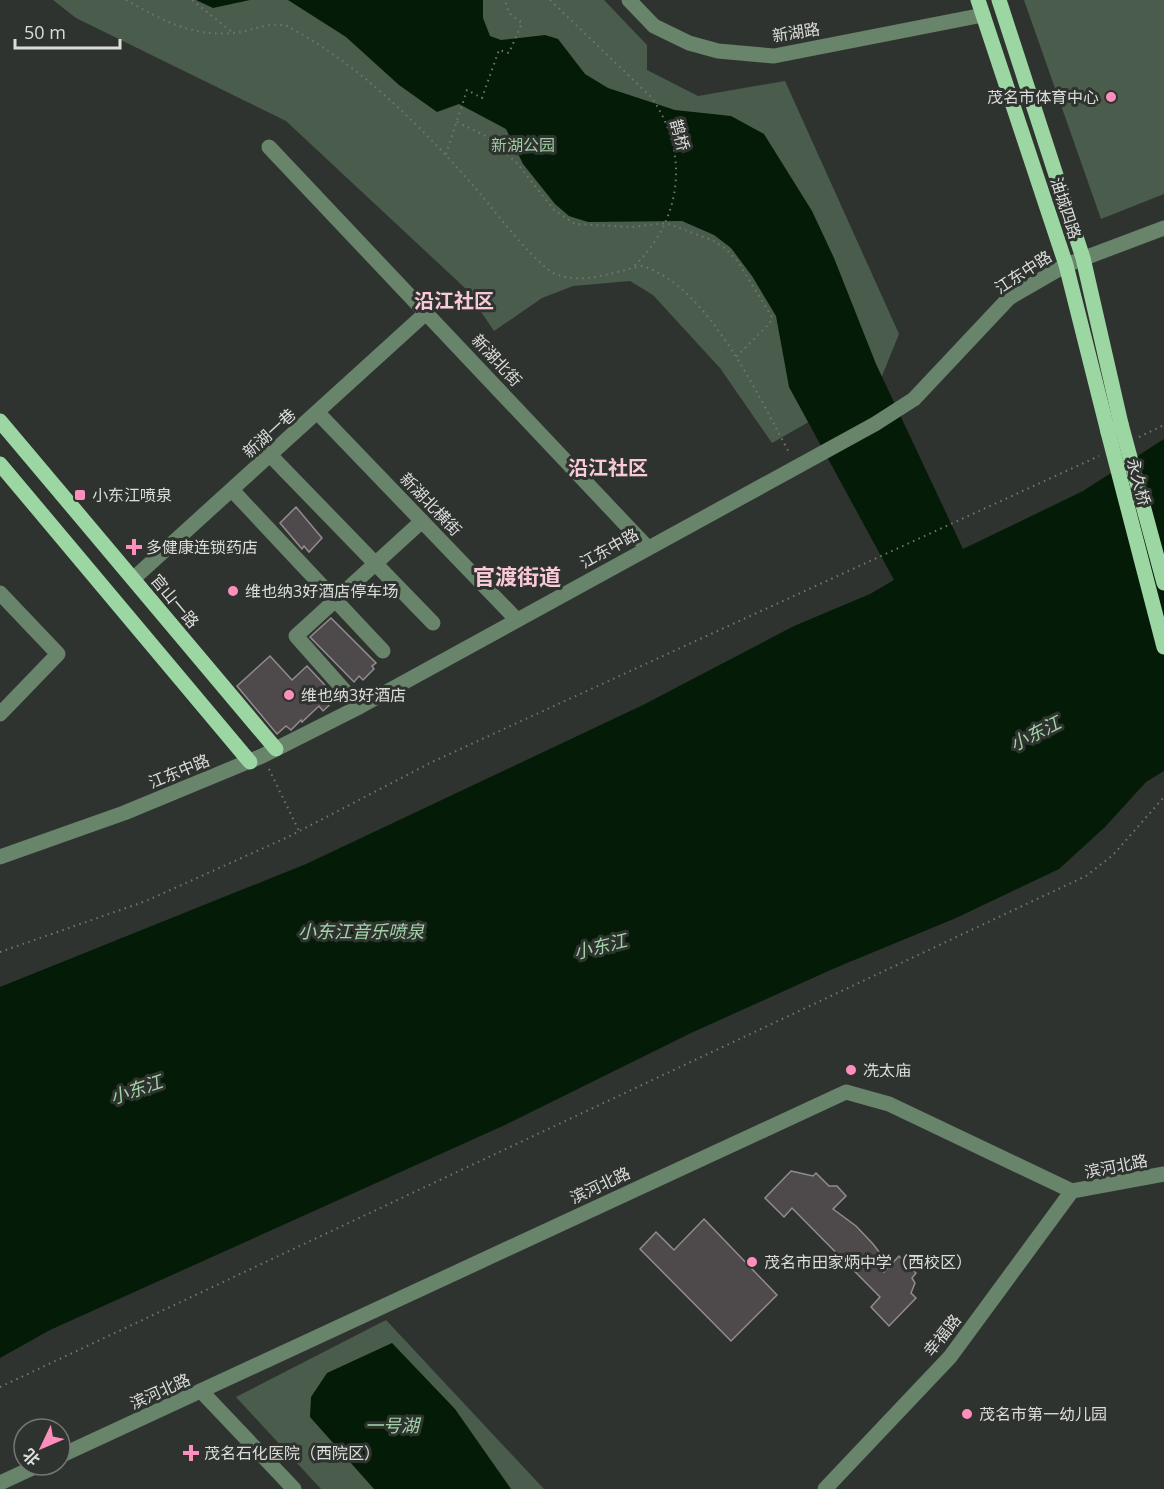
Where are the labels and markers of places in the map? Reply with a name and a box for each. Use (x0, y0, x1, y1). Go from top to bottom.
place label: 茂名市体育中心 (987, 86, 1099, 108)
marker: 茂名市体育中心 (1104, 90, 1118, 104)
place label: 小东江喷泉 (92, 484, 172, 506)
marker: 小东江喷泉 (73, 488, 87, 502)
place label: 多健康连锁药店 (146, 536, 258, 558)
marker: 多健康连锁药店 (127, 540, 141, 554)
place label: 维也纳3好酒店停车场 (245, 580, 398, 602)
marker: 维也纳3好酒店停车场 (226, 584, 240, 598)
place label: 维也纳3好酒店 (301, 684, 406, 706)
marker: 维也纳3好酒店 (282, 688, 296, 702)
place label: 冼太庙 (863, 1059, 911, 1081)
marker: 冼太庙 (844, 1063, 858, 1077)
place label: 茂名市田家炳中学（西校区） (764, 1251, 972, 1273)
marker: 茂名市田家炳中学（西校区） (745, 1255, 759, 1269)
place label: 茂名市第一幼儿园 (979, 1403, 1107, 1425)
marker: 茂名市第一幼儿园 (960, 1407, 974, 1421)
place label: 茂名石化医院（西院区） (204, 1442, 380, 1464)
marker: 茂名石化医院（西院区） (182, 1444, 200, 1462)

